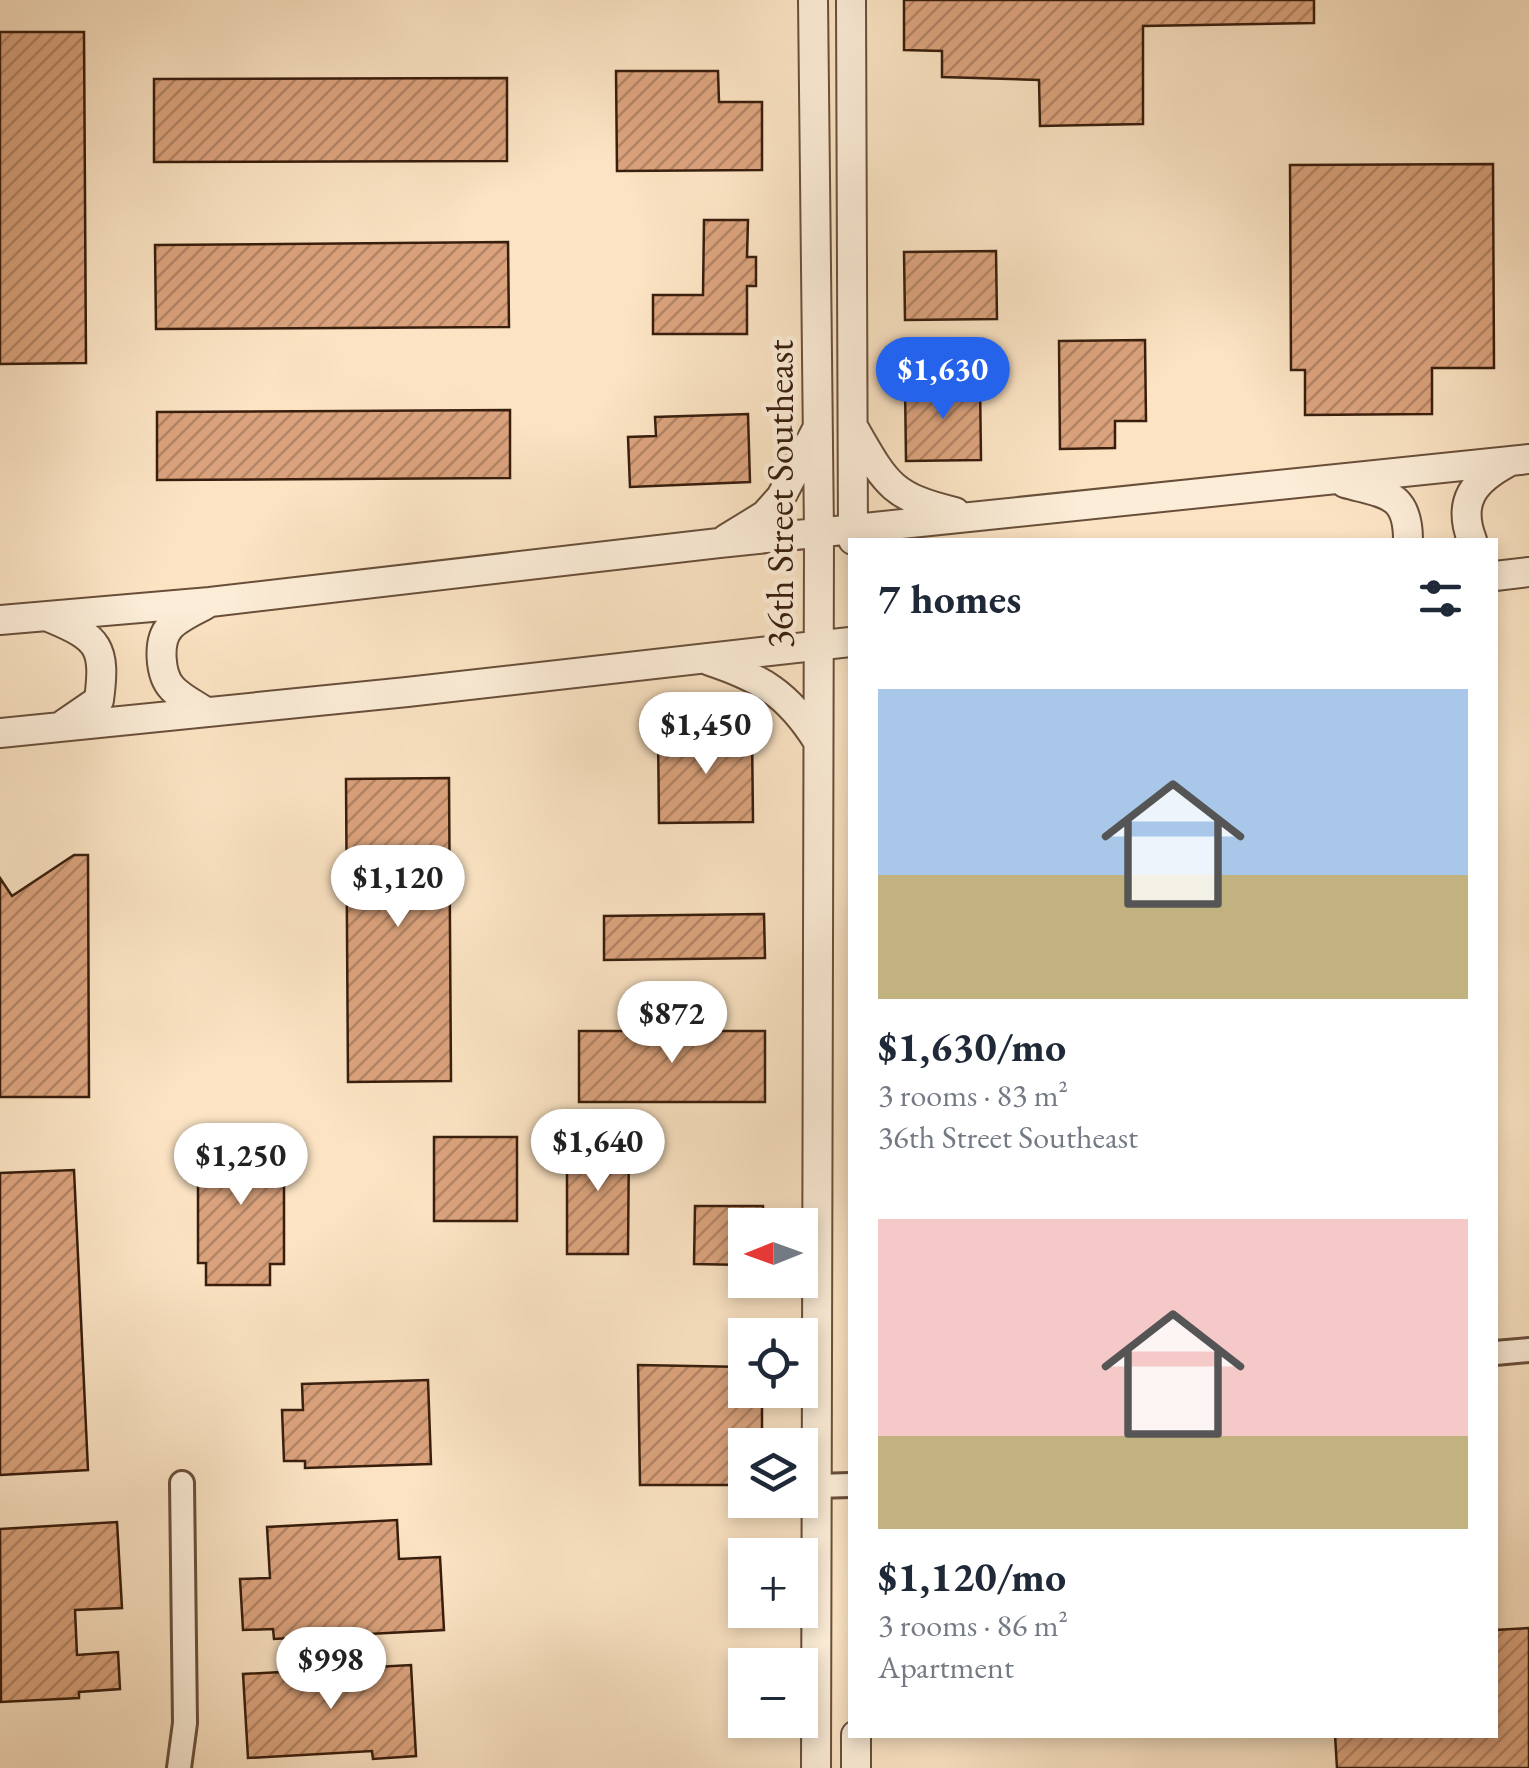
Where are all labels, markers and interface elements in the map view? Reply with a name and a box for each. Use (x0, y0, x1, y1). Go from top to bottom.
pin: $1,630 (862, 337, 1024, 422)
street label: 36th Street Southeast (755, 340, 804, 648)
text: $1,630 (898, 348, 988, 390)
text: 7 homes (878, 571, 1021, 626)
icon: filters (1413, 571, 1468, 626)
pin: $1,450 (625, 692, 787, 777)
text: $1,450 (661, 703, 751, 745)
icon: home (1083, 754, 1263, 934)
pin: $1,120 (317, 845, 479, 930)
text: $1,120 (353, 856, 443, 898)
pin: $872 (613, 981, 731, 1066)
text: $872 (639, 992, 705, 1034)
text: $1,630/mo (878, 1019, 1066, 1074)
text: 3 rooms · 83 m² (878, 1074, 1068, 1116)
pin: $1,640 (517, 1109, 679, 1194)
text: 36th Street Southeast (878, 1116, 1138, 1158)
text: $1,640 (553, 1120, 643, 1162)
pin: $1,250 (160, 1123, 322, 1208)
text: $1,250 (196, 1134, 286, 1176)
north arrow (728, 1208, 818, 1298)
map controls (728, 1208, 818, 1738)
icon: home (1083, 1284, 1263, 1464)
button: locate (728, 1318, 818, 1408)
button: layers (728, 1428, 818, 1518)
button: + (728, 1538, 818, 1628)
text: $1,120/mo (878, 1549, 1066, 1604)
text: 3 rooms · 86 m² (878, 1604, 1068, 1646)
pin: $998 (272, 1627, 390, 1712)
text: $998 (298, 1638, 364, 1680)
text: Apartment (878, 1646, 1014, 1688)
button: − (728, 1648, 818, 1738)

